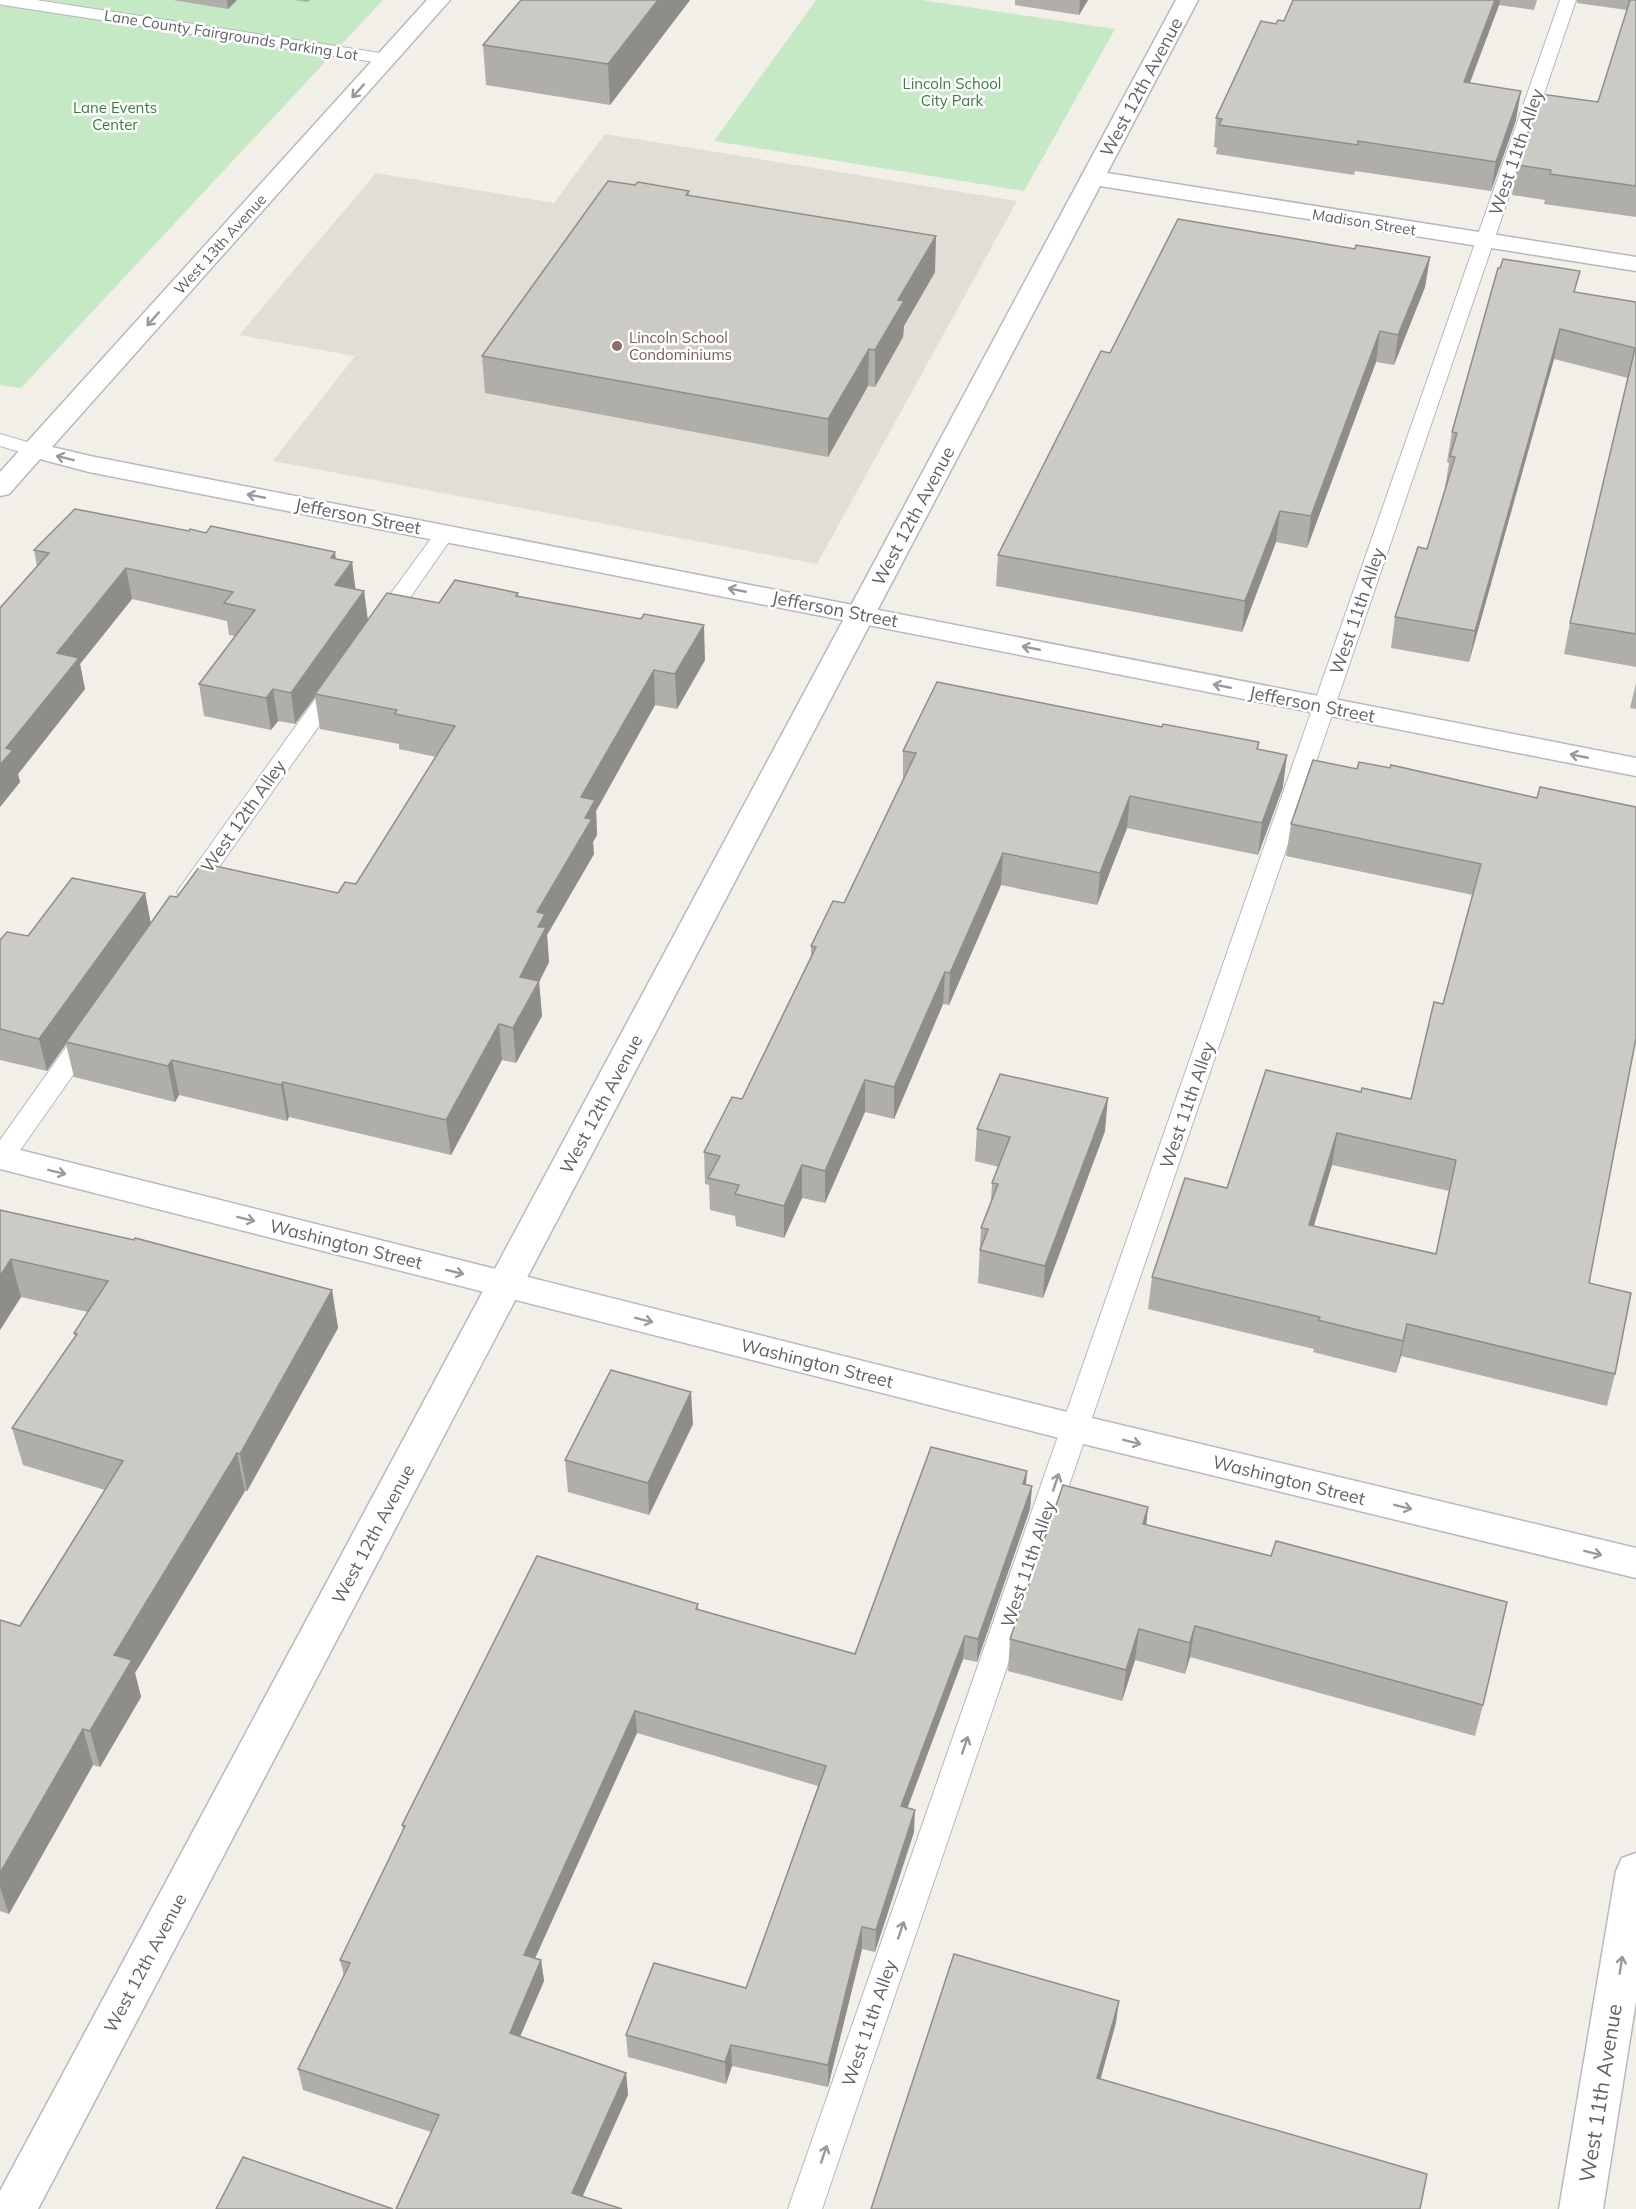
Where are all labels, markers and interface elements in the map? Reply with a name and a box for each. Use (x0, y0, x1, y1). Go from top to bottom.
street label: Lane County Fairgrounds Parking Lot (103, 6, 359, 64)
street label: West 12th Avenue (1095, 13, 1187, 161)
park label: Lincoln School City Park (903, 74, 1001, 110)
one-way arrow (351, 83, 365, 98)
street label: West 11th Alley (1484, 85, 1549, 219)
park label: Lane Events Center (73, 98, 157, 134)
street label: West 13th Avenue (170, 190, 270, 298)
street label: Madison Street (1311, 204, 1417, 240)
one-way arrow (145, 311, 160, 326)
place label: Lincoln School Condominiums (629, 328, 732, 364)
marker: Lincoln School Condominiums (610, 339, 624, 353)
street label: West 12th Avenue (867, 442, 959, 590)
one-way arrow (55, 451, 74, 463)
one-way arrow (246, 490, 266, 501)
street label: Jefferson Street (293, 493, 423, 539)
street label: West 11th Alley (1325, 544, 1390, 678)
one-way arrow (728, 584, 747, 595)
street label: Jefferson Street (770, 586, 900, 632)
one-way arrow (1022, 642, 1041, 653)
one-way arrow (1213, 680, 1233, 691)
street label: Jefferson Street (1247, 681, 1377, 727)
one-way arrow (1569, 750, 1589, 761)
street label: West 12th Alley (196, 755, 291, 877)
street label: West 12th Avenue (555, 1030, 647, 1178)
street label: West 11th Alley (1155, 1038, 1220, 1172)
one-way arrow (47, 1166, 66, 1178)
one-way arrow (236, 1214, 255, 1226)
street label: Washington Street (267, 1214, 425, 1274)
one-way arrow (445, 1267, 464, 1278)
one-way arrow (635, 1314, 654, 1326)
street label: Washington Street (738, 1333, 896, 1393)
one-way arrow (1122, 1436, 1141, 1448)
street label: Washington Street (1210, 1450, 1368, 1510)
street label: West 12th Avenue (327, 1460, 419, 1608)
one-way arrow (1052, 1473, 1063, 1492)
street label: West 11th Alley (996, 1497, 1061, 1631)
one-way arrow (1393, 1502, 1412, 1514)
one-way arrow (1583, 1547, 1602, 1559)
one-way arrow (960, 1736, 971, 1755)
street label: West 12th Avenue (99, 1889, 191, 2037)
one-way arrow (897, 1921, 908, 1940)
one-way arrow (1616, 1955, 1627, 1975)
street label: West 11th Alley (837, 1956, 902, 2090)
street label: West 11th Avenue (1573, 2002, 1627, 2184)
one-way arrow (819, 2145, 830, 2164)

